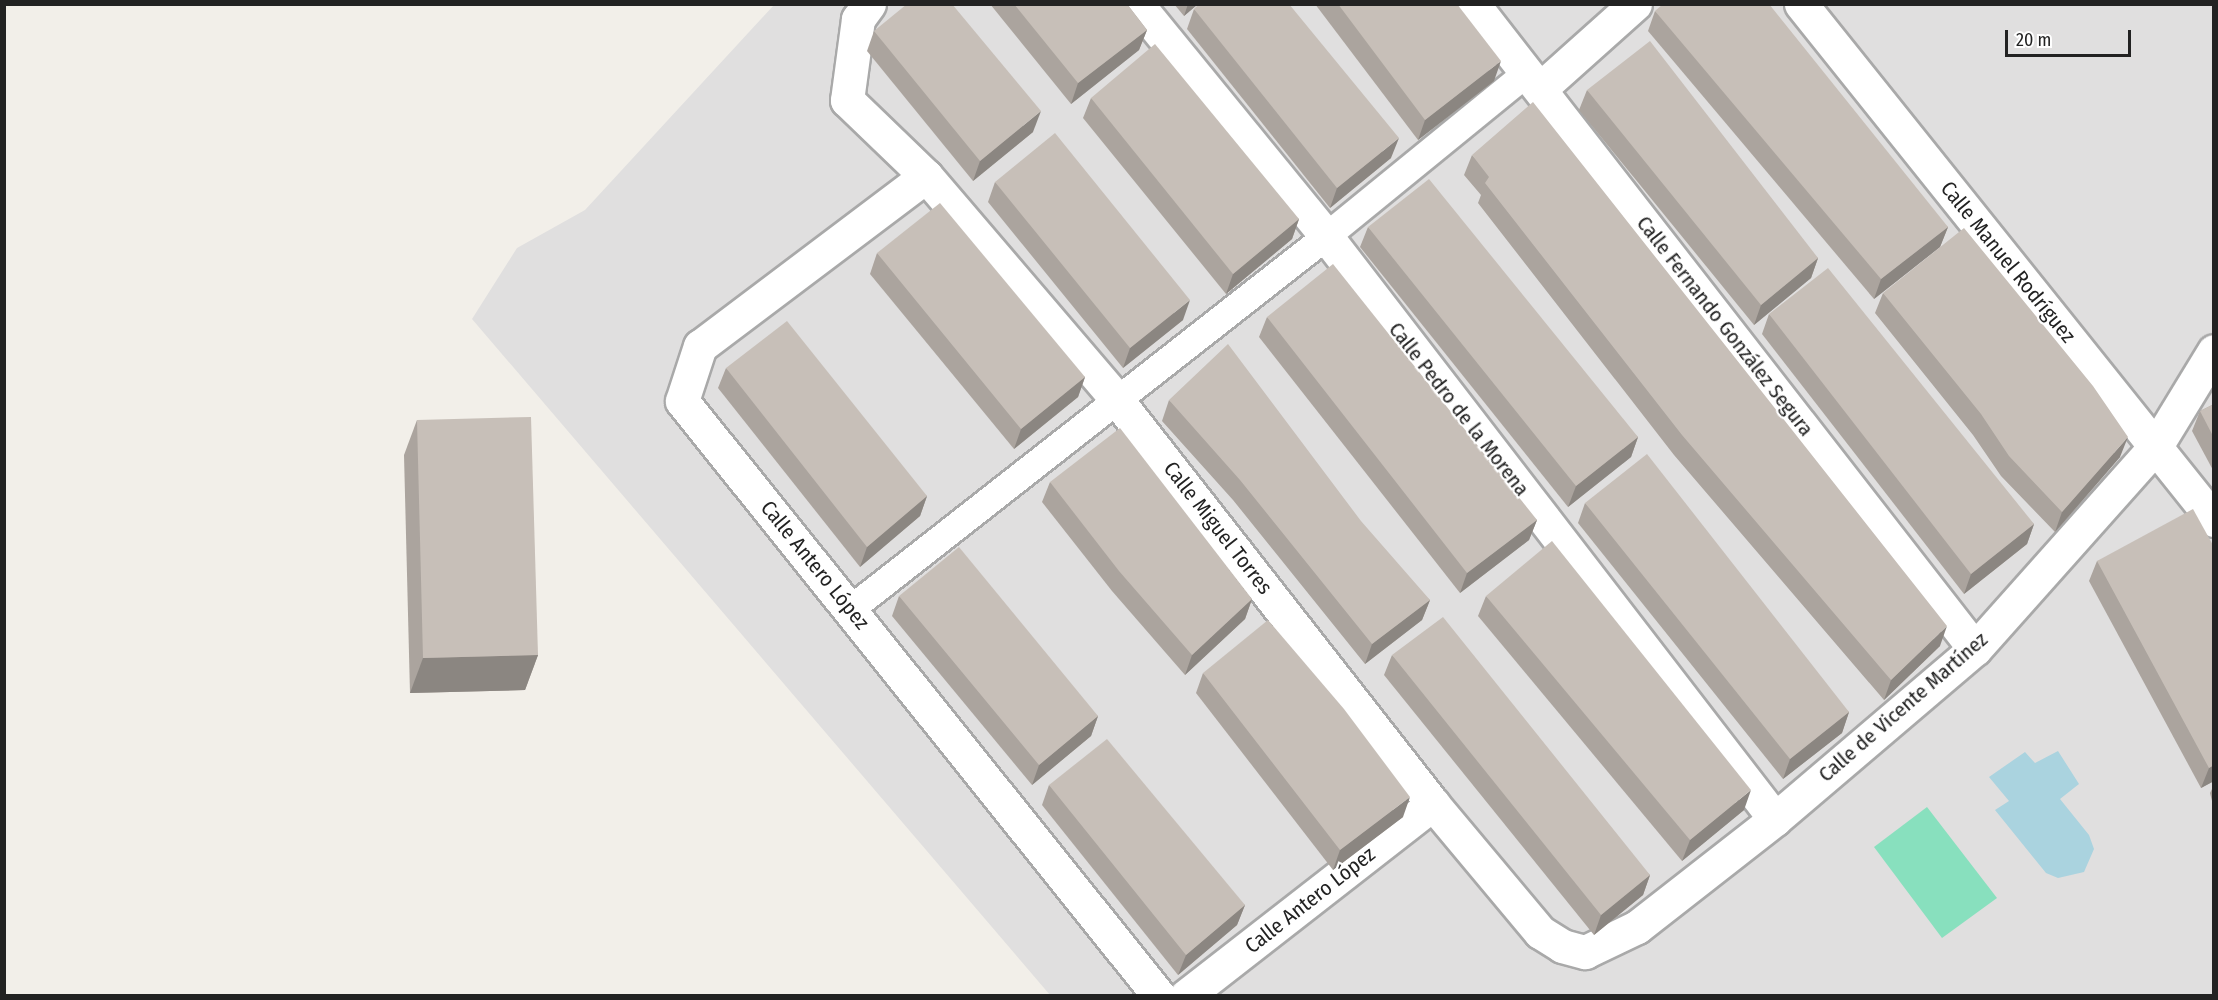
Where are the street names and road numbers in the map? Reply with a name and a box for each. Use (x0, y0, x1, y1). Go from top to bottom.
street label: Calle Manuel Rodríguez (1935, 176, 2081, 348)
street label: Calle Fernando González Segura (1631, 211, 1819, 441)
street label: Calle Pedro de la Morena (1383, 317, 1535, 501)
street label: Calle Miguel Torres (1158, 457, 1278, 599)
street label: Calle Antero López (755, 496, 875, 634)
street label: Calle de Vicente Martínez (1813, 627, 1993, 787)
street label: Calle Antero López (1240, 841, 1380, 959)

